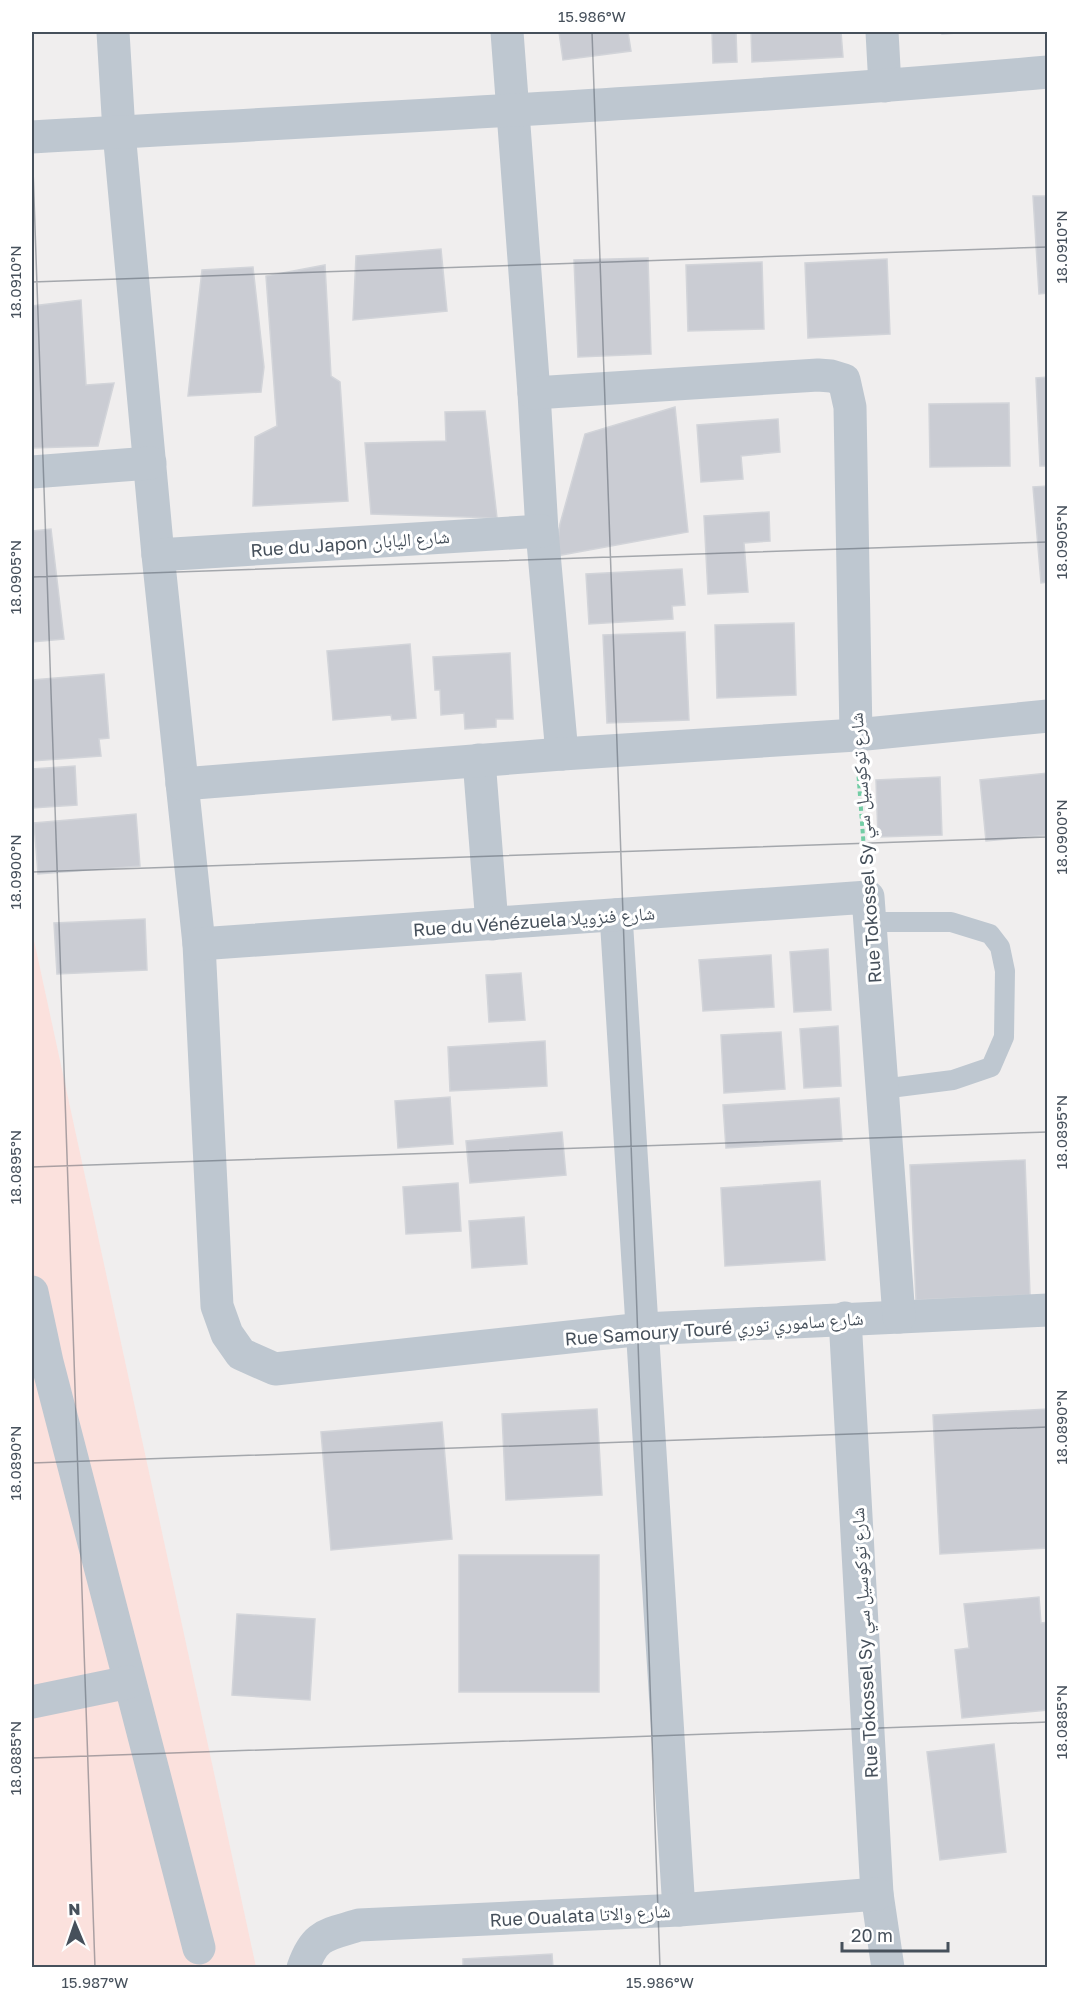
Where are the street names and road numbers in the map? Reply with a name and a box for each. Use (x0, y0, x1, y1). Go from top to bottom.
street label: Rue du Japon شارع اليابان (250, 525, 450, 562)
street label: Rue Tokossel Sy شارع توكوسيل سي (845, 712, 890, 984)
street label: Rue du Vénézuela شارع فنزويلا (412, 902, 656, 941)
street label: Rue Samoury Touré شارع ساموري توري (564, 1307, 864, 1354)
street label: Rue Tokossel Sy شارع توكوسيل سي (846, 1507, 887, 1779)
street label: Rue Oualata شارع والاتا (489, 1899, 671, 1932)

